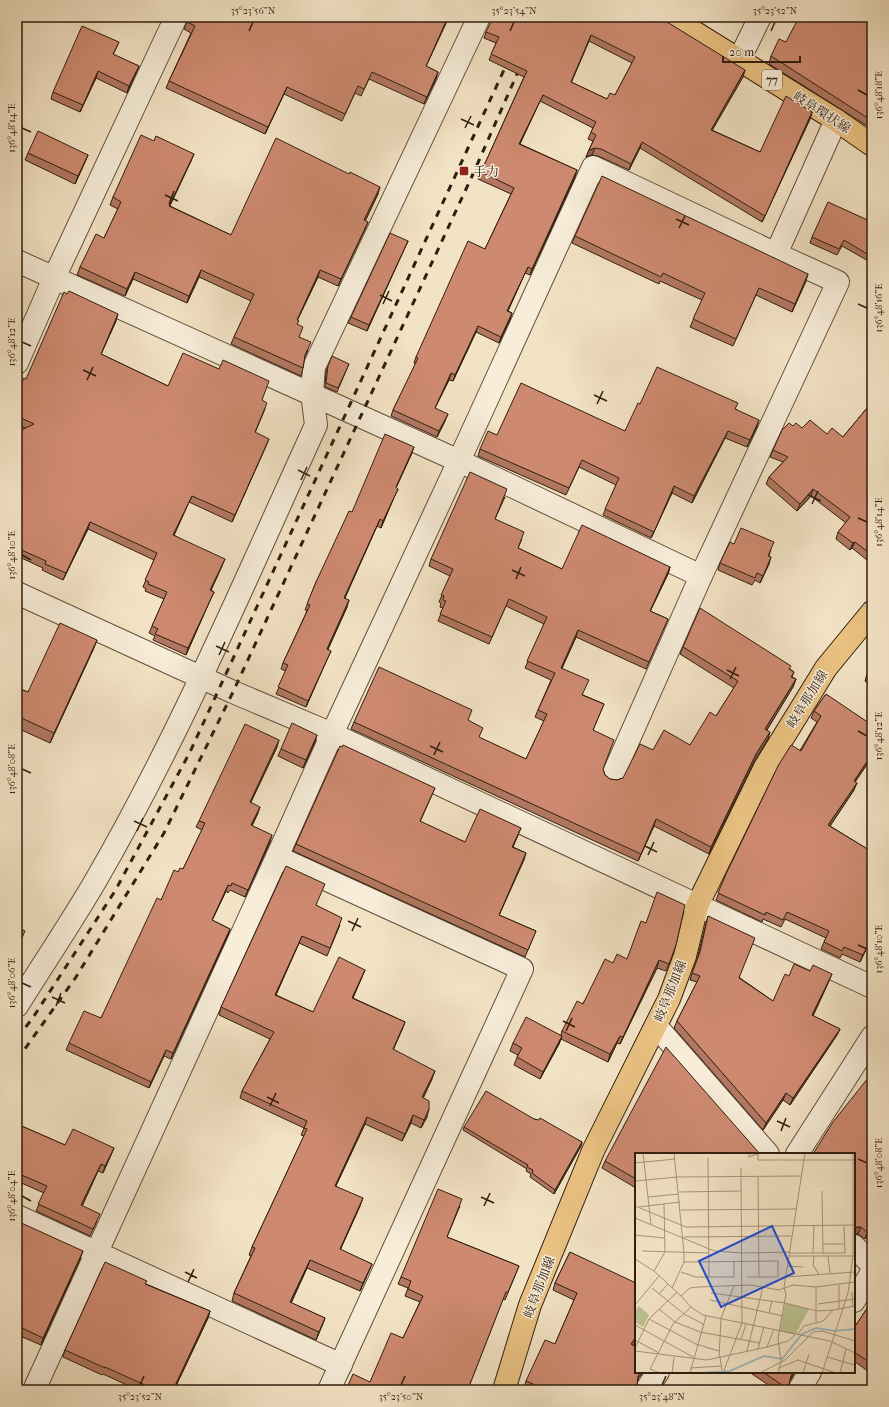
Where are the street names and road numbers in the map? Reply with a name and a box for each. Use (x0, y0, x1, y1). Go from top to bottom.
road number: 77 (762, 70, 782, 90)
street label: 岐阜環状線 (791, 88, 853, 136)
street label: 岐阜那加線 (783, 667, 831, 731)
street label: 岐阜那加線 (651, 958, 689, 1024)
street label: 岐阜那加線 (520, 1254, 558, 1320)

